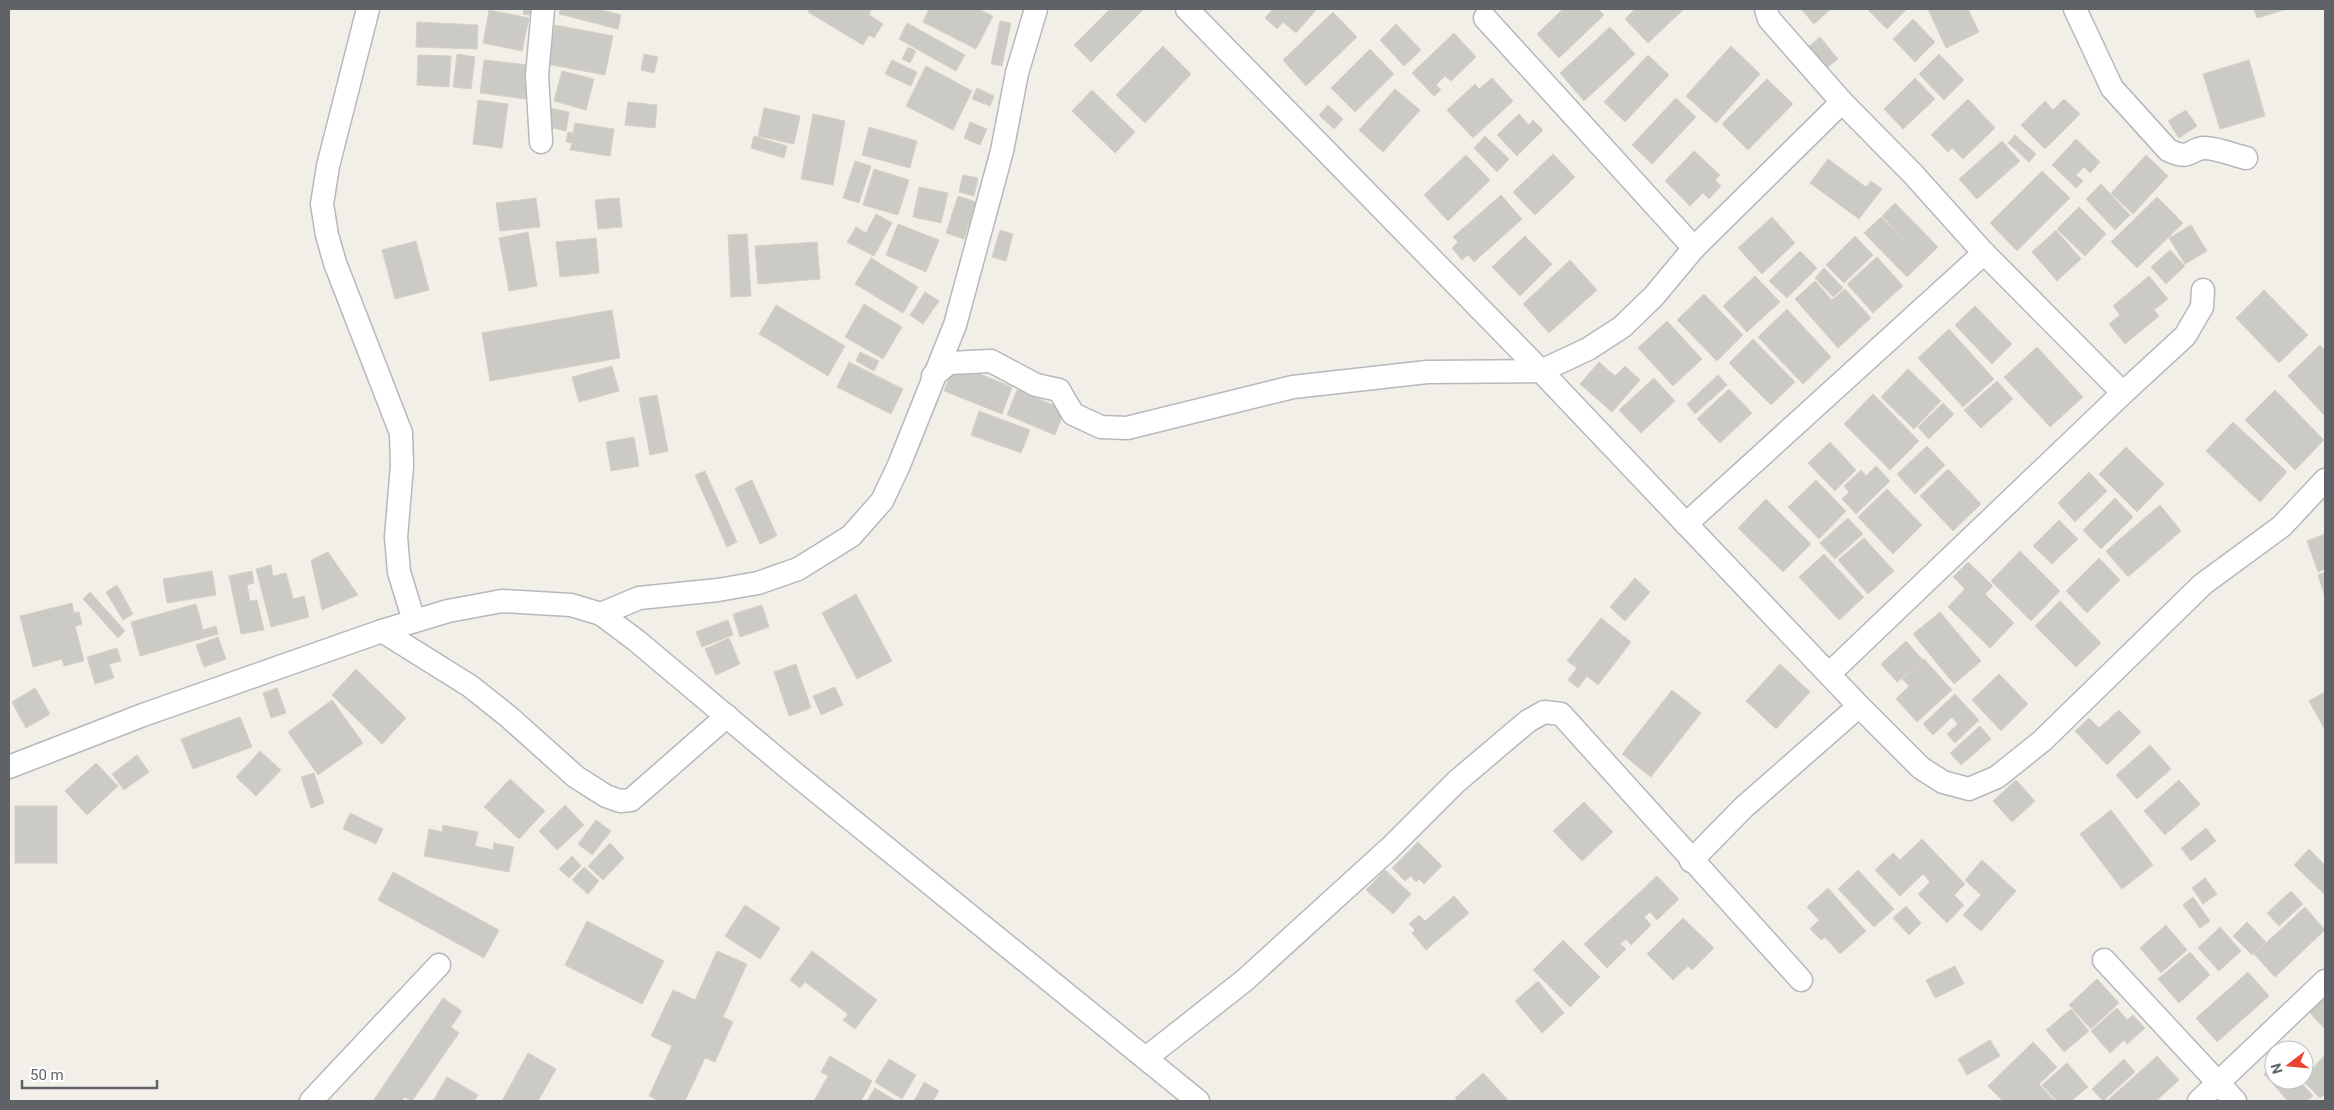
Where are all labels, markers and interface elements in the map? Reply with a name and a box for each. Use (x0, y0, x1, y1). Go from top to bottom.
north arrow (2264, 1040, 2314, 1090)
scale bar (22, 1058, 158, 1090)
text: N (2267, 1062, 2286, 1076)
text: 50 m (30, 1066, 64, 1084)

